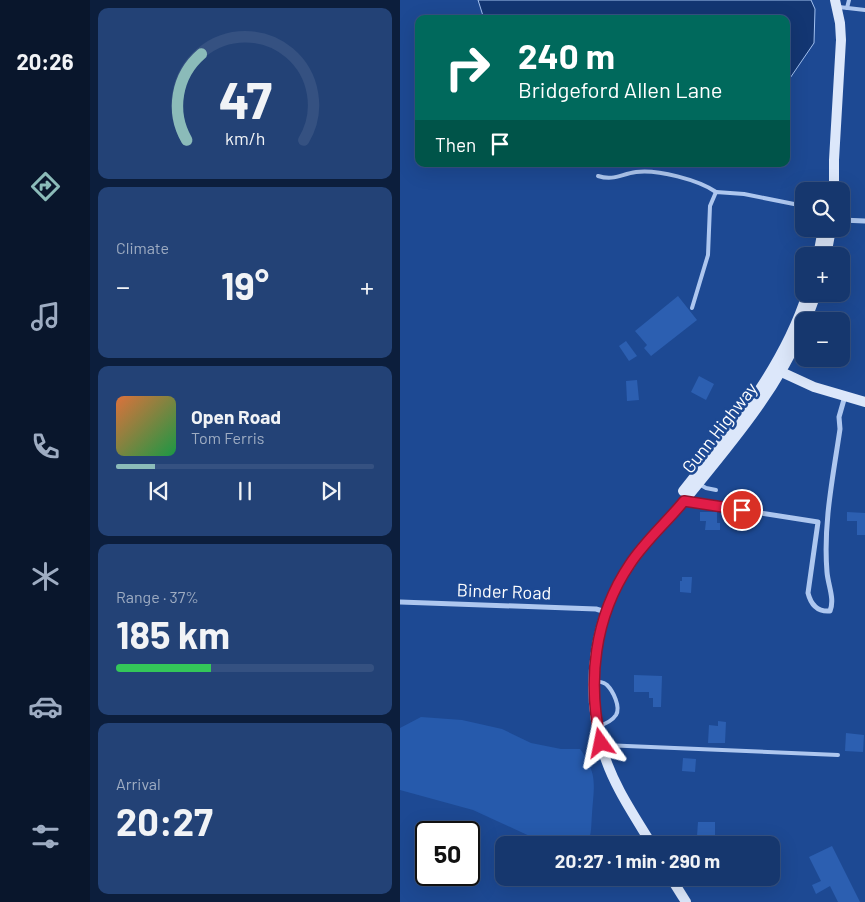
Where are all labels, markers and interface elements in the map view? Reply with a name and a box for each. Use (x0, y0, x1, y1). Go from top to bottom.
text: 240 m (518, 34, 615, 76)
icon: right (435, 35, 500, 100)
text: 20:26 (16, 48, 74, 74)
text: 47 (218, 67, 272, 129)
text: Bridgeford Allen Lane (518, 76, 723, 102)
text: km/h (225, 127, 265, 149)
icon: arrive (486, 130, 514, 158)
text: Then (435, 133, 476, 156)
icon: directions (28, 169, 63, 204)
map controls (795, 182, 850, 367)
button: search (795, 182, 850, 237)
text: Climate (116, 238, 169, 257)
button: + (795, 247, 850, 302)
text: 19° (221, 262, 269, 308)
text: − (116, 269, 130, 303)
text: + (360, 269, 374, 303)
icon: music (28, 299, 63, 334)
button: − (795, 312, 850, 367)
street label: Gunn Highway (677, 378, 762, 477)
text: Open Road (191, 405, 281, 428)
text: Tom Ferris (191, 428, 265, 447)
icon: phone (28, 429, 63, 464)
icon: previous (145, 477, 173, 505)
icon: pause (231, 477, 259, 505)
icon: next (317, 477, 345, 505)
pin (721, 489, 763, 531)
icon: arrive (728, 496, 756, 524)
icon: climate (28, 559, 63, 594)
street label: Binder Road (456, 578, 552, 604)
text: Range · 37% (116, 587, 199, 606)
text: 185 km (116, 611, 230, 657)
icon: car (28, 689, 63, 724)
position arrow (574, 716, 626, 768)
text: Arrival (116, 774, 161, 793)
text: 20:27 (116, 798, 213, 844)
icon: filters (28, 819, 63, 854)
speed limit sign: 50 (415, 821, 480, 886)
text: 20:27 · 1 min · 290 m (555, 849, 720, 872)

